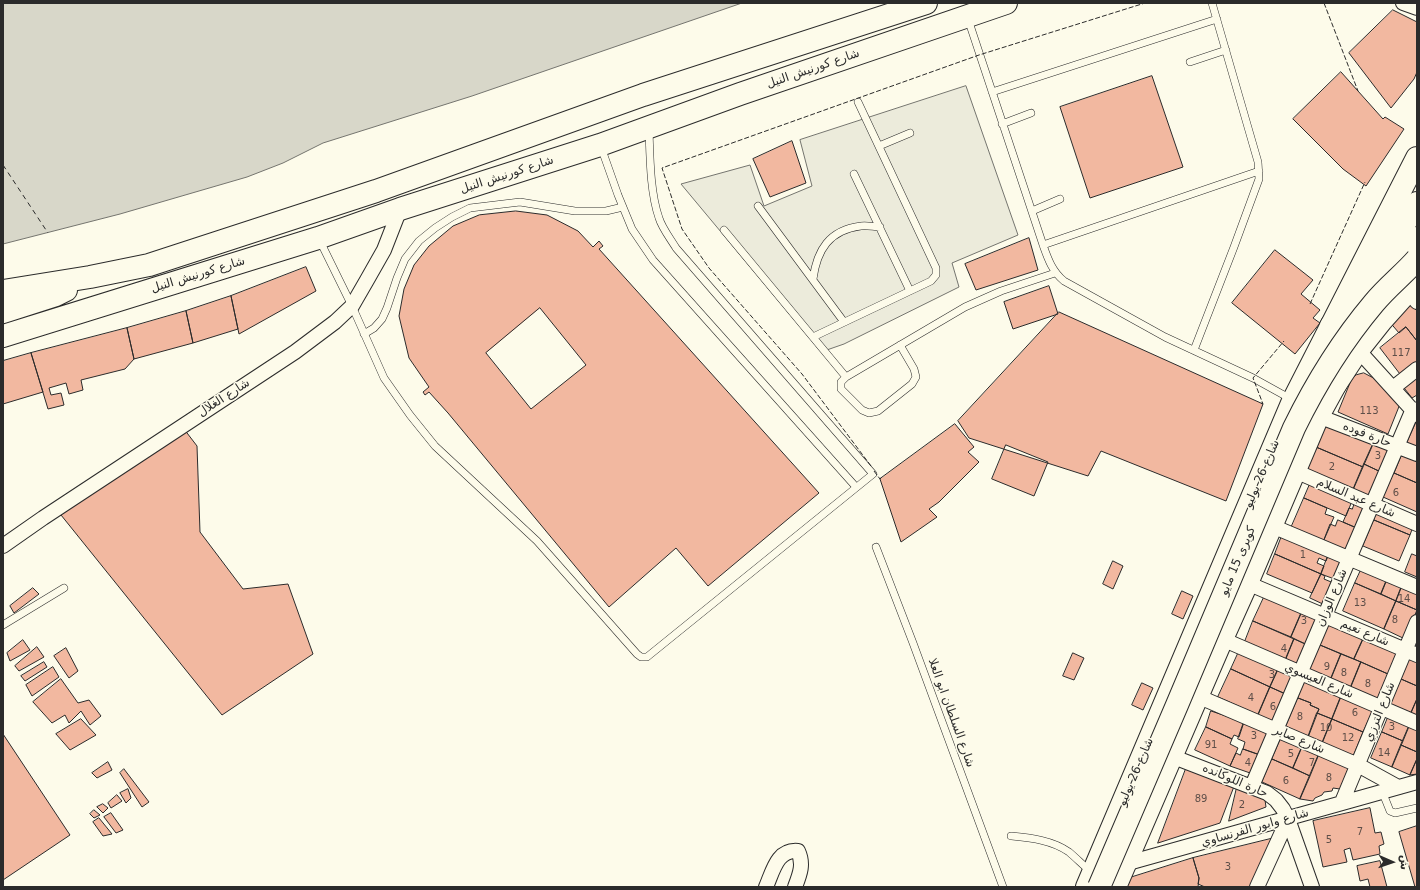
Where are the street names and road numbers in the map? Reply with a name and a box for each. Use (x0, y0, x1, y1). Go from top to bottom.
street label: شارع كورنيش النيل (765, 46, 861, 92)
street label: شارع كورنيش النيل (458, 153, 556, 197)
street label: شارع كورنيش النيل (149, 254, 247, 296)
street label: شارع الغلال (195, 376, 253, 420)
street label: حارة فوده (1341, 419, 1393, 451)
street label: شارع 26 يوليو (1241, 438, 1283, 510)
street label: شارع عبد السلام (1315, 475, 1397, 521)
street label: كوبرى 15 مايو (1217, 524, 1259, 598)
street label: شارع الوزان (1313, 567, 1351, 629)
street label: شارع نعيم (1339, 616, 1391, 650)
street label: شارع السلطان ابو العلا (925, 657, 977, 769)
street label: شارع العيسوي (1283, 660, 1355, 702)
street label: شارع الترزي (1362, 680, 1398, 744)
street label: شارع صابر (1271, 723, 1327, 757)
street label: شارع 26 يوليو (1115, 736, 1157, 808)
street label: حارة اللوكانده (1200, 761, 1270, 801)
street label: شارع وابور الفرنساوي (1200, 806, 1310, 850)

